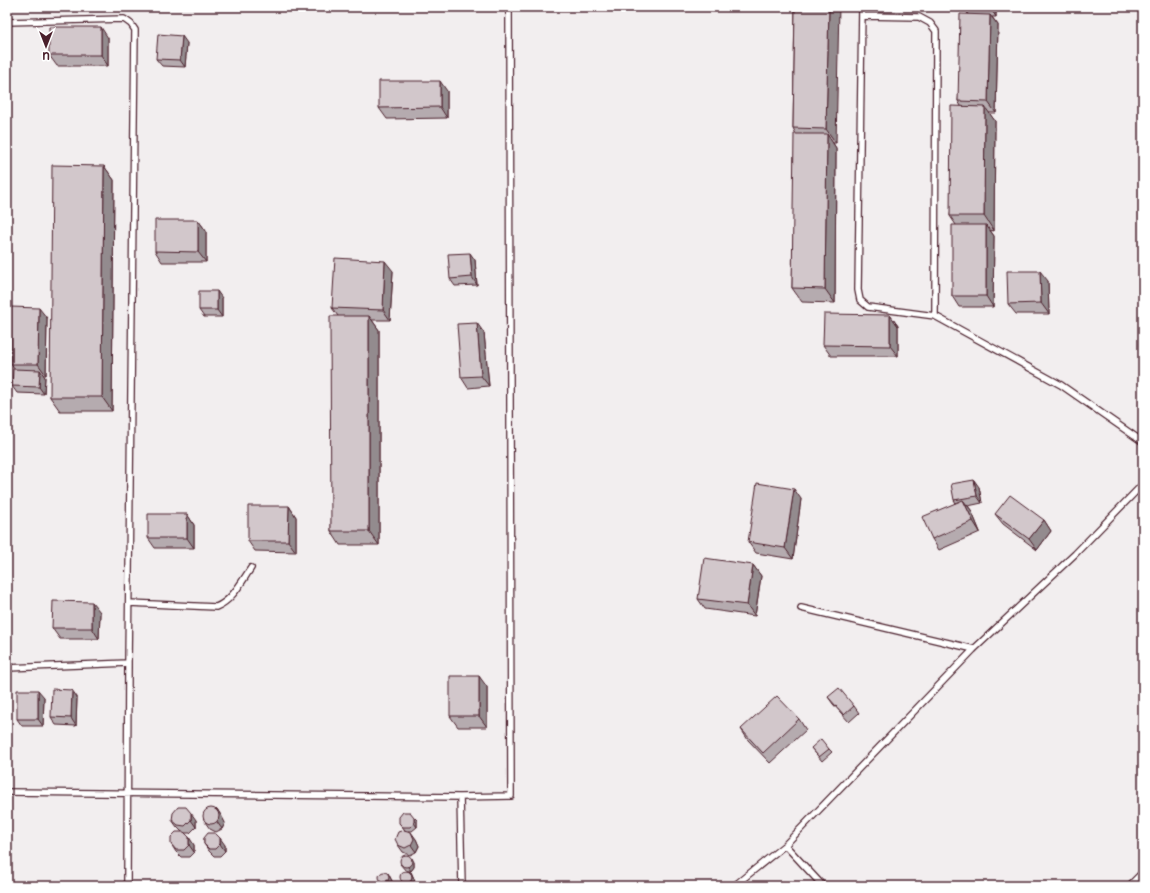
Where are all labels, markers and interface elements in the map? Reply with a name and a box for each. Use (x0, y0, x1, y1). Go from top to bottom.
north arrow (26, 26, 66, 66)
text: U (42, 49, 50, 64)

